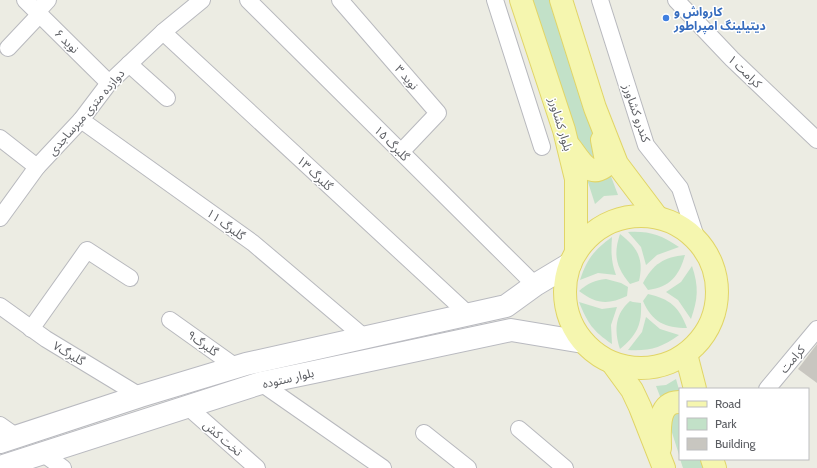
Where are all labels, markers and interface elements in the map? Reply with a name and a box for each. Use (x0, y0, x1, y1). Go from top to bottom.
place label: کارواش و دیتیلینگ امپراطور (673, 4, 766, 34)
marker: کارواش و دیتیلینگ امپراطور (661, 13, 671, 23)
street label: نوید ۶ (52, 26, 82, 56)
street label: کرامت ۱ (725, 51, 766, 91)
street label: نوید ۳ (392, 61, 422, 93)
street label: دوازده متری میرساجدی (44, 66, 128, 158)
street label: کندرو کشاورز (620, 81, 654, 145)
street label: بلوار کشاورز (545, 94, 576, 153)
street label: گلبرگ ۱۵ (371, 122, 414, 165)
street label: گلبرگ ۱۳ (294, 153, 337, 194)
street label: گلبرگ ۱۱ (204, 205, 249, 244)
street label: گلبرگ۹ (185, 327, 222, 360)
street label: گلبرگ۷ (50, 338, 88, 369)
street label: کرامت (776, 341, 809, 376)
street label: بلوار ستوده (261, 365, 315, 391)
legend (679, 388, 809, 460)
text: Road (715, 396, 741, 411)
text: Park (715, 416, 737, 431)
street label: تخت کش (200, 417, 246, 459)
text: Building (715, 436, 757, 451)

